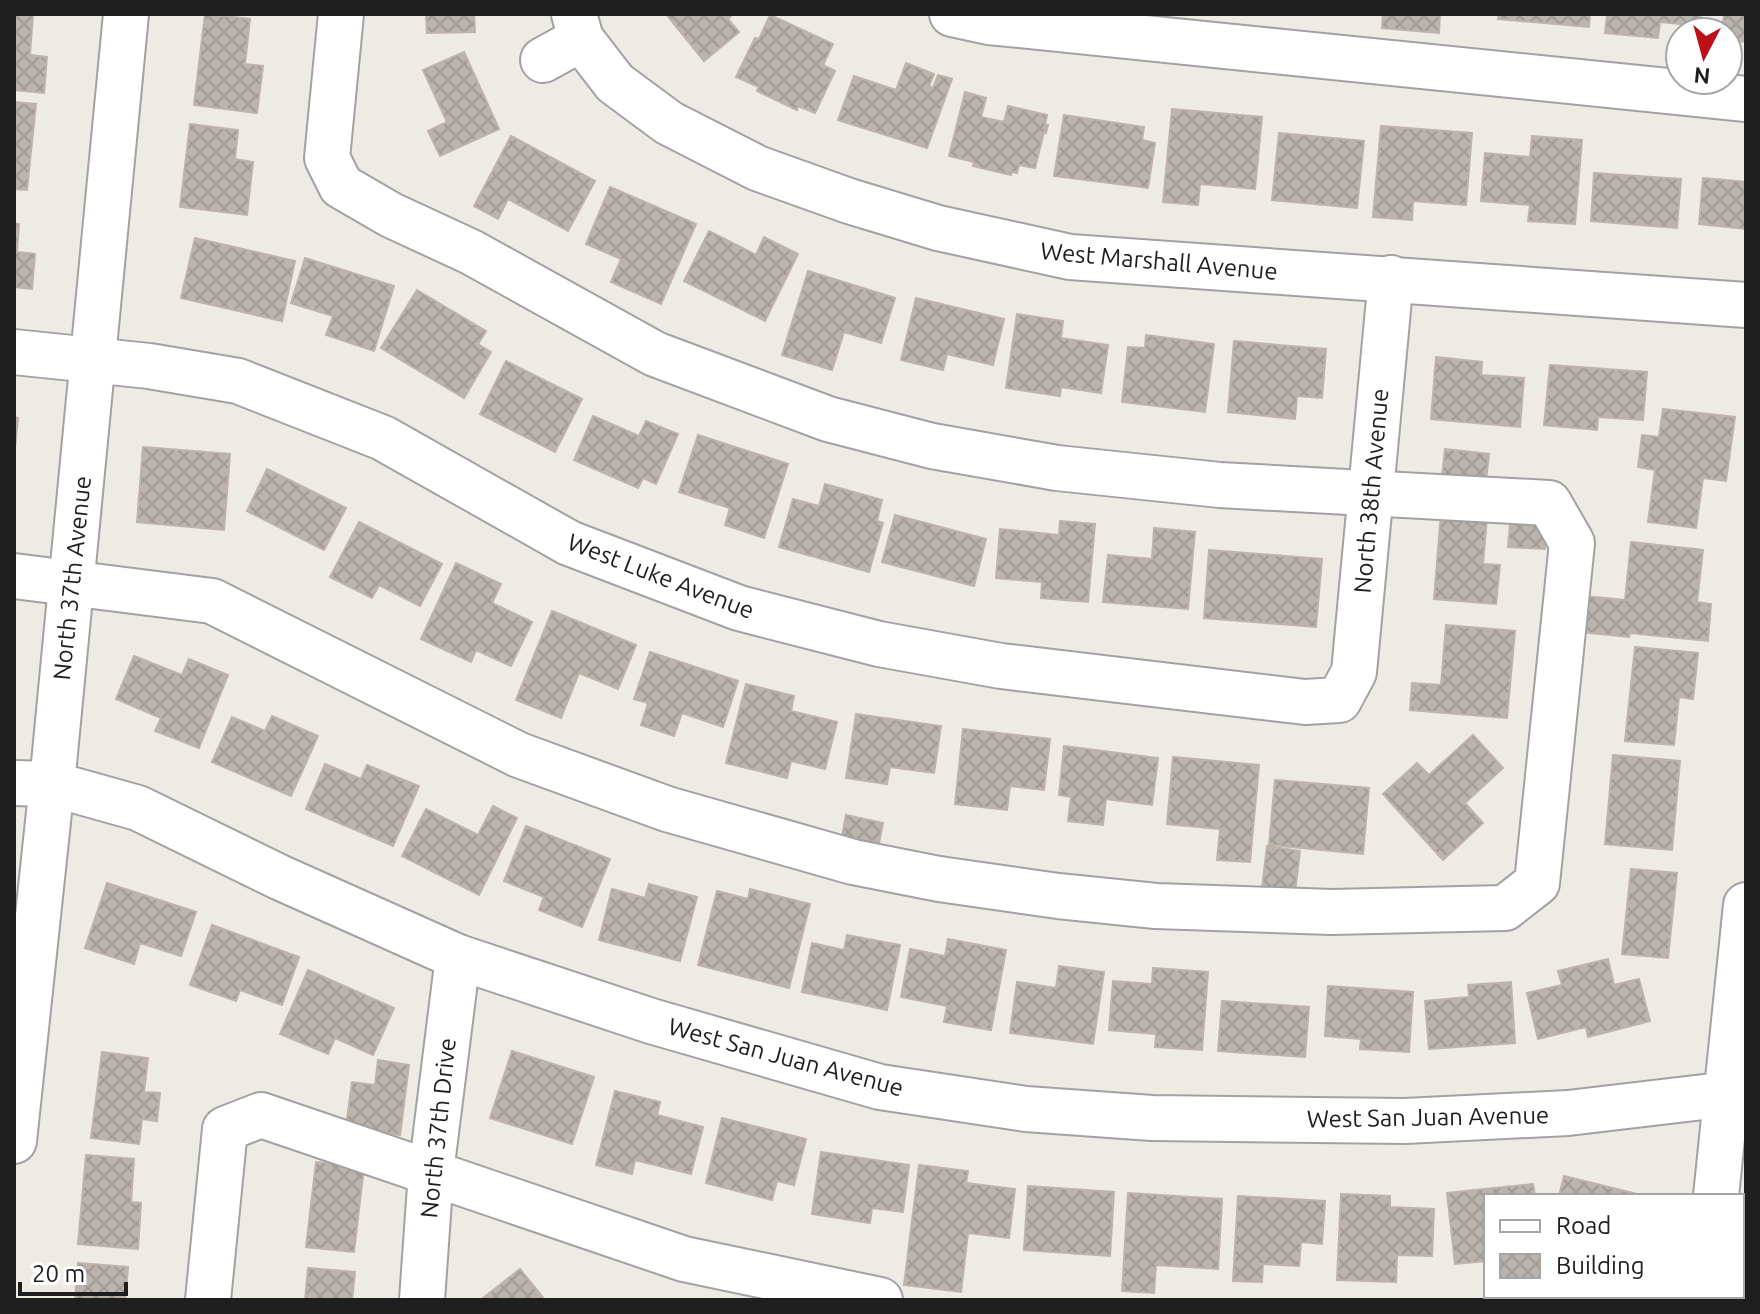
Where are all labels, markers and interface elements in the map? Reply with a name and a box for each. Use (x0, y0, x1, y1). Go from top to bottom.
north arrow (1664, 16, 1744, 96)
text: N (1692, 63, 1711, 90)
street label: West Marshall Avenue (1039, 237, 1279, 285)
street label: North 38th Avenue (1349, 387, 1393, 595)
street label: North 37th Avenue (48, 474, 96, 682)
street label: West Luke Avenue (564, 528, 758, 624)
street label: West San Juan Avenue (665, 1013, 907, 1101)
street label: North 37th Drive (415, 1036, 461, 1220)
street label: West San Juan Avenue (1307, 1101, 1549, 1133)
legend (1484, 1194, 1744, 1298)
text: Road (1556, 1212, 1611, 1239)
scale bar (20, 1246, 126, 1296)
text: Building (1556, 1252, 1644, 1279)
text: 20 m (32, 1260, 85, 1287)

